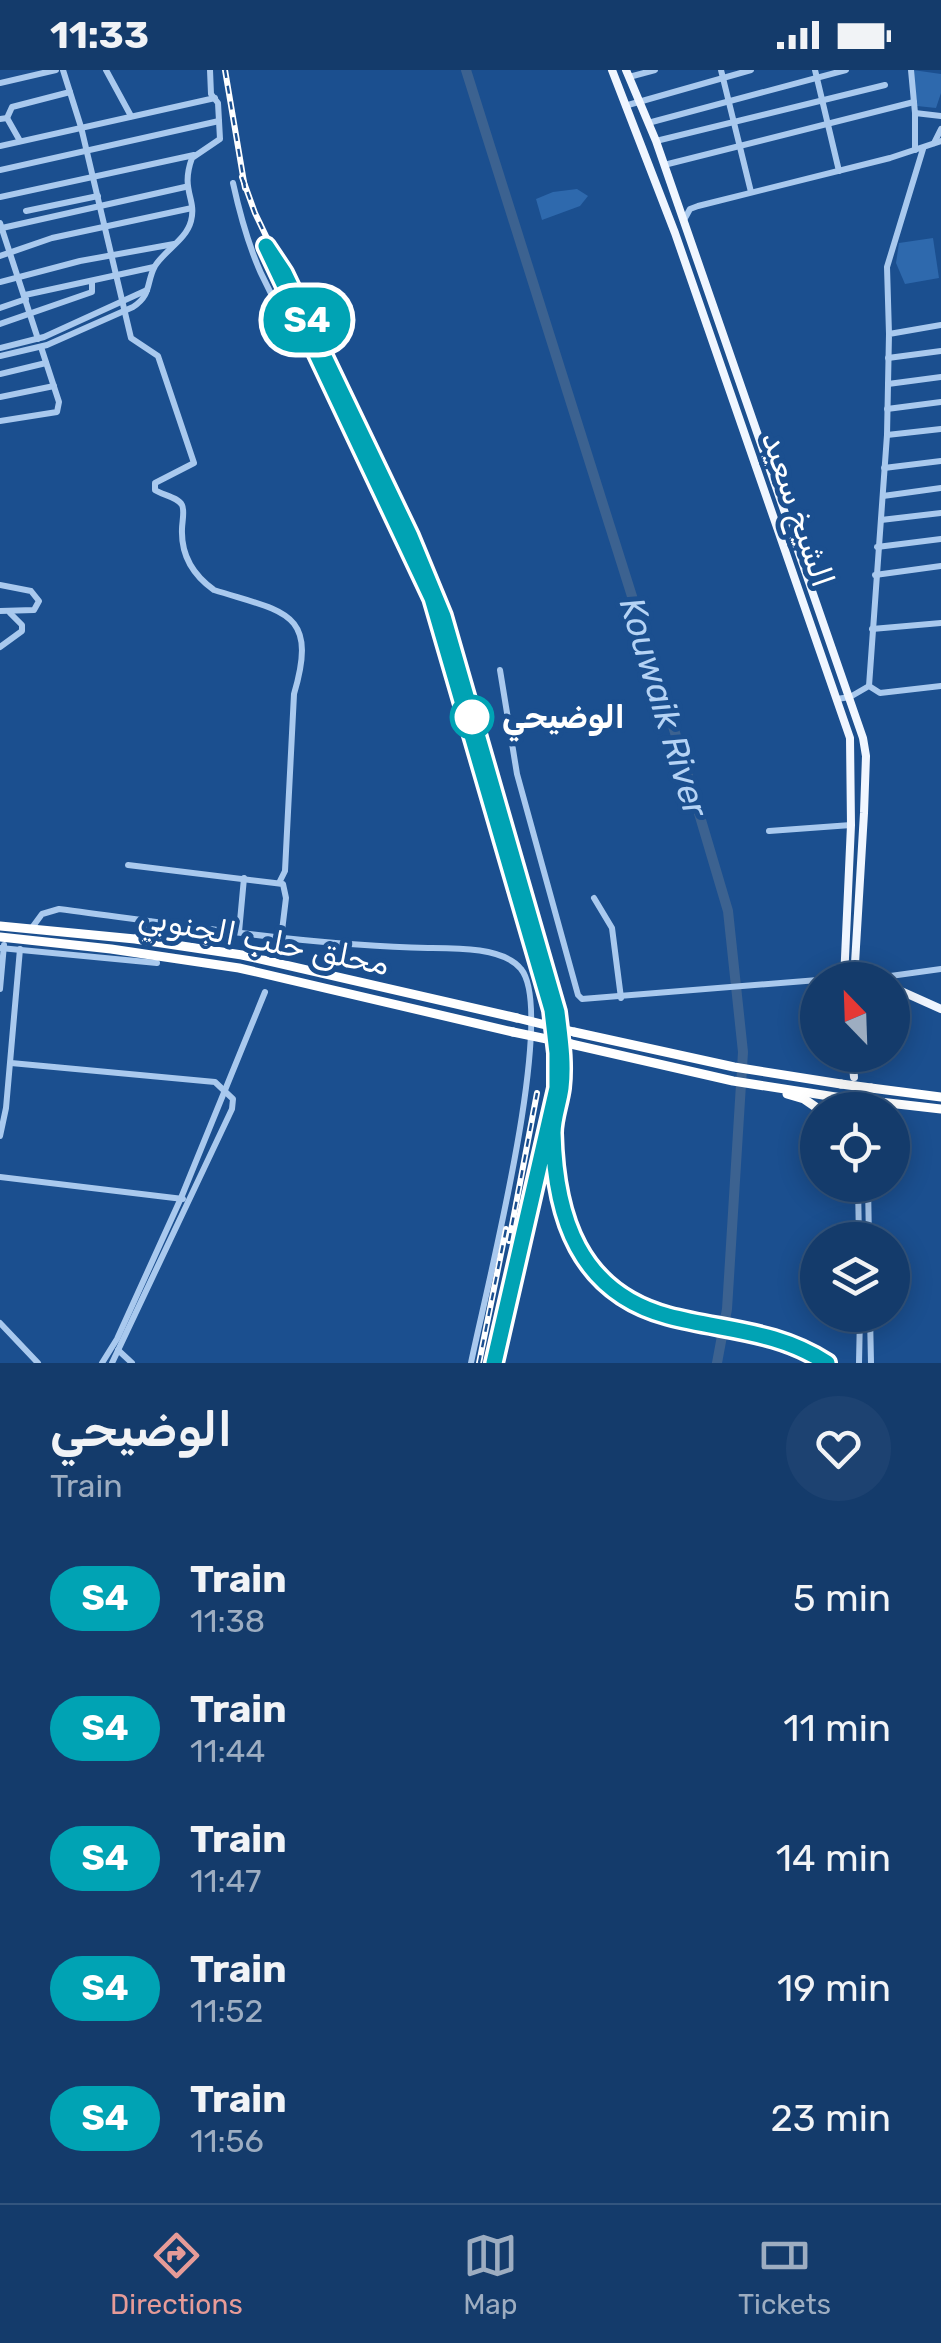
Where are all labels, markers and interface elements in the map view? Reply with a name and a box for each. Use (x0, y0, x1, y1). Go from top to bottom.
text: 11:33 (50, 12, 149, 58)
line badge: S4 (262, 288, 352, 352)
text: S4 (283, 299, 331, 341)
street label: الشيخ سعيد (750, 426, 842, 593)
water label: Kouwaik River (611, 592, 718, 823)
marker: الوضيحي (451, 696, 493, 738)
place label: الوضيحي (502, 698, 625, 742)
street label: محلق حلب الجنوبي (134, 897, 393, 988)
north arrow (800, 962, 910, 1072)
map controls (800, 962, 910, 1332)
button: locate (800, 1092, 910, 1202)
button: layers (800, 1222, 910, 1332)
button: heart (786, 1396, 891, 1501)
text: الوضيحي (50, 1401, 232, 1458)
text: Train (50, 1467, 123, 1505)
text: Train (190, 1556, 287, 1602)
text: 5 min (793, 1575, 891, 1621)
text: S4 (81, 1577, 129, 1619)
text: 11:38 (190, 1602, 265, 1640)
text: Train (190, 1686, 287, 1732)
text: 11 min (783, 1705, 891, 1751)
text: S4 (81, 1707, 129, 1749)
text: 11:44 (190, 1732, 265, 1770)
text: Train (190, 1816, 287, 1862)
text: 14 min (776, 1835, 891, 1881)
text: S4 (81, 1837, 129, 1879)
text: 11:47 (190, 1862, 261, 1900)
text: Train (190, 1946, 287, 1992)
text: 19 min (777, 1965, 891, 2011)
text: S4 (81, 1967, 129, 2009)
text: 11:52 (190, 1992, 263, 2030)
text: Train (190, 2076, 287, 2122)
text: 23 min (771, 2095, 891, 2141)
text: S4 (81, 2097, 129, 2139)
text: 11:56 (190, 2122, 264, 2160)
tab: Directions (110, 2228, 243, 2321)
tab: Map (463, 2228, 518, 2321)
tab: Tickets (738, 2228, 831, 2321)

